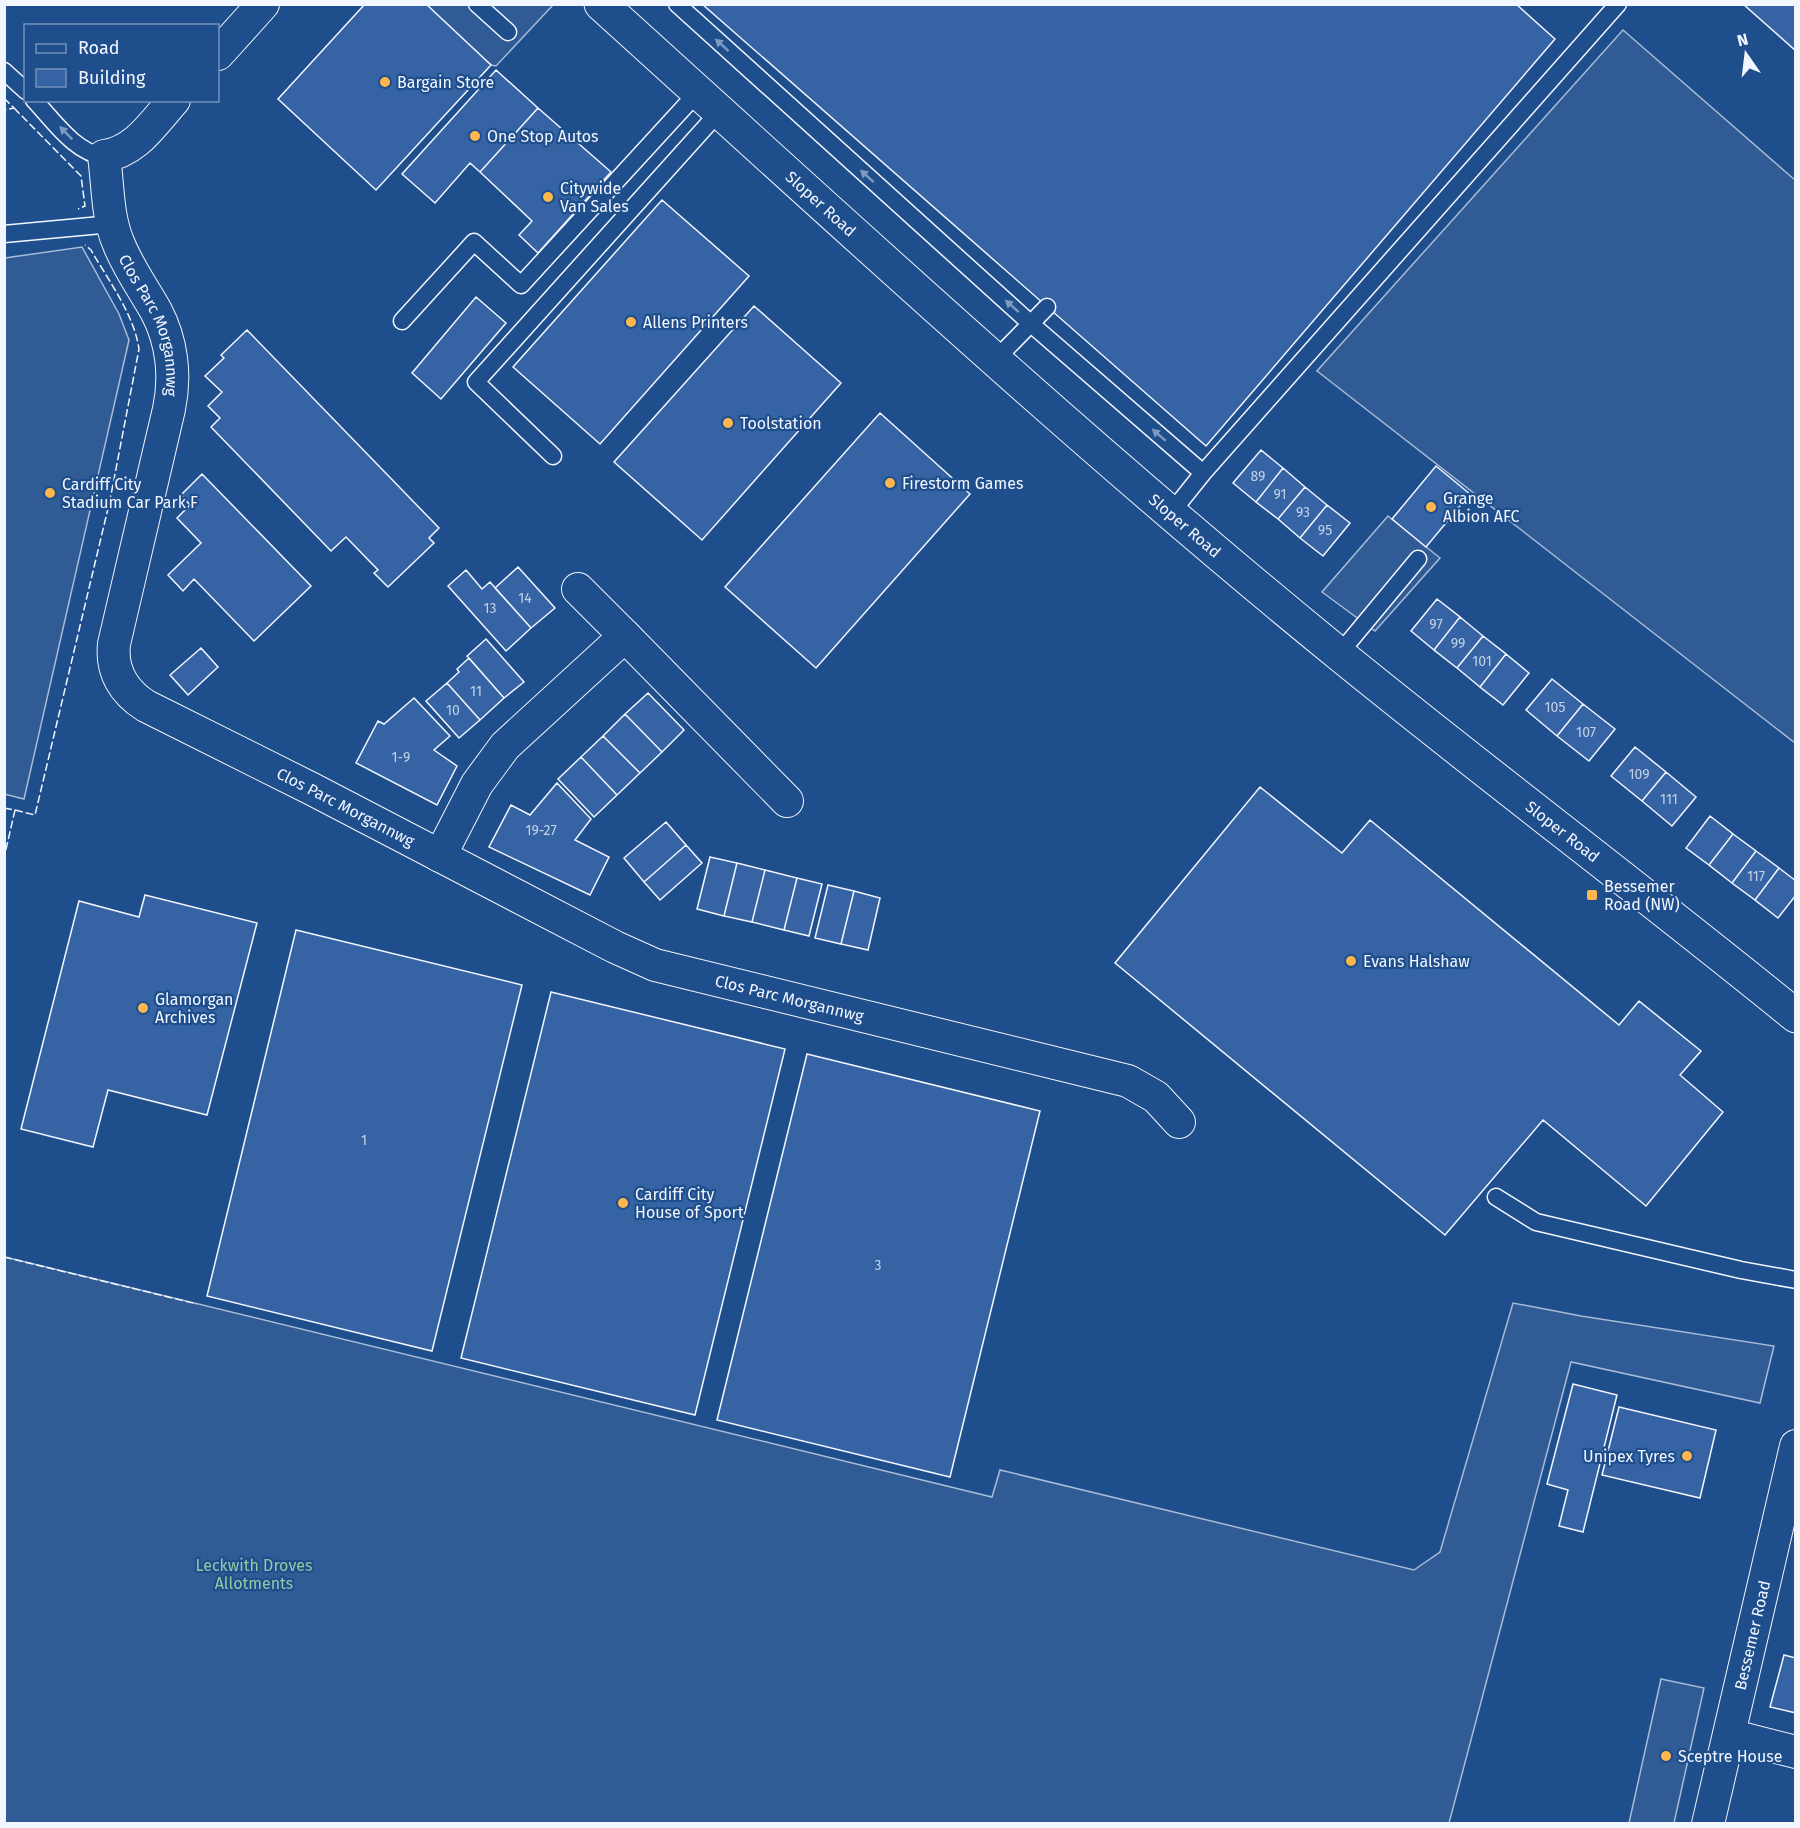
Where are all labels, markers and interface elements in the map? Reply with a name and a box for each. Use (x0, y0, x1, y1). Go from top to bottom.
legend (24, 24, 219, 102)
north arrow (1716, 24, 1776, 84)
text: N (1735, 29, 1750, 50)
text: Road (78, 37, 120, 59)
one-way arrow (715, 39, 730, 52)
text: Building (78, 67, 146, 89)
place label: Bargain Store (397, 73, 494, 92)
marker: Bargain Store (378, 75, 392, 89)
one-way arrow (60, 127, 74, 141)
place label: One Stop Autos (487, 127, 599, 146)
marker: One Stop Autos (468, 129, 482, 143)
street label: Sloper Road (782, 167, 860, 240)
one-way arrow (860, 170, 875, 183)
place label: Citywide Van Sales (560, 179, 629, 216)
marker: Citywide Van Sales (541, 190, 555, 204)
street label: Clos Parc Morgannwg (115, 251, 182, 398)
one-way arrow (1005, 300, 1020, 313)
place label: Allens Printers (643, 313, 748, 332)
marker: Allens Printers (624, 315, 638, 329)
place label: Toolstation (740, 414, 822, 433)
marker: Toolstation (721, 416, 735, 430)
one-way arrow (1152, 429, 1167, 442)
house number: 89 (1251, 468, 1265, 485)
place label: Firestorm Games (902, 474, 1023, 493)
place label: Cardiff City Stadium Car Park F (62, 475, 198, 512)
marker: Firestorm Games (883, 476, 897, 490)
marker: Cardiff City Stadium Car Park F (43, 486, 57, 500)
house number: 91 (1273, 486, 1287, 503)
place label: Grange Albion AFC (1443, 489, 1520, 526)
street label: Sloper Road (1145, 490, 1225, 561)
marker: Grange Albion AFC (1424, 500, 1438, 514)
house number: 93 (1296, 504, 1310, 521)
house number: 95 (1318, 522, 1332, 539)
house number: 14 (518, 590, 532, 607)
house number: 13 (483, 600, 497, 617)
house number: 97 (1429, 616, 1443, 633)
house number: 99 (1451, 635, 1465, 652)
house number: 101 (1472, 653, 1492, 670)
house number: 11 (470, 683, 482, 700)
house number: 105 (1545, 699, 1565, 716)
house number: 10 (446, 702, 460, 719)
house number: 107 (1576, 724, 1596, 741)
house number: 1-9 (392, 749, 410, 766)
street label: Clos Parc Morgannwg (274, 763, 418, 851)
house number: 109 (1628, 766, 1650, 783)
house number: 111 (1660, 791, 1678, 808)
street label: Sloper Road (1522, 797, 1603, 866)
house number: 19-27 (525, 822, 557, 839)
house number: 117 (1747, 868, 1765, 885)
place label: Bessemer Road (NW) (1604, 877, 1680, 914)
marker: Bessemer Road (NW) (1585, 888, 1599, 902)
place label: Evans Halshaw (1363, 952, 1470, 971)
marker: Evans Halshaw (1344, 954, 1358, 968)
street label: Clos Parc Morgannwg (713, 971, 866, 1026)
place label: Glamorgan Archives (155, 990, 234, 1027)
marker: Glamorgan Archives (136, 1001, 150, 1015)
house number: 1 (361, 1132, 367, 1149)
place label: Cardiff City House of Sport (635, 1185, 744, 1222)
marker: Cardiff City House of Sport (616, 1196, 630, 1210)
house number: 3 (875, 1257, 882, 1274)
place label: Unipex Tyres (1583, 1447, 1675, 1466)
marker: Unipex Tyres (1680, 1449, 1694, 1463)
park label: Leckwith Droves Allotments (196, 1556, 312, 1593)
street label: Bessemer Road (1730, 1578, 1774, 1692)
place label: Sceptre House (1678, 1747, 1782, 1766)
marker: Sceptre House (1659, 1749, 1673, 1763)

